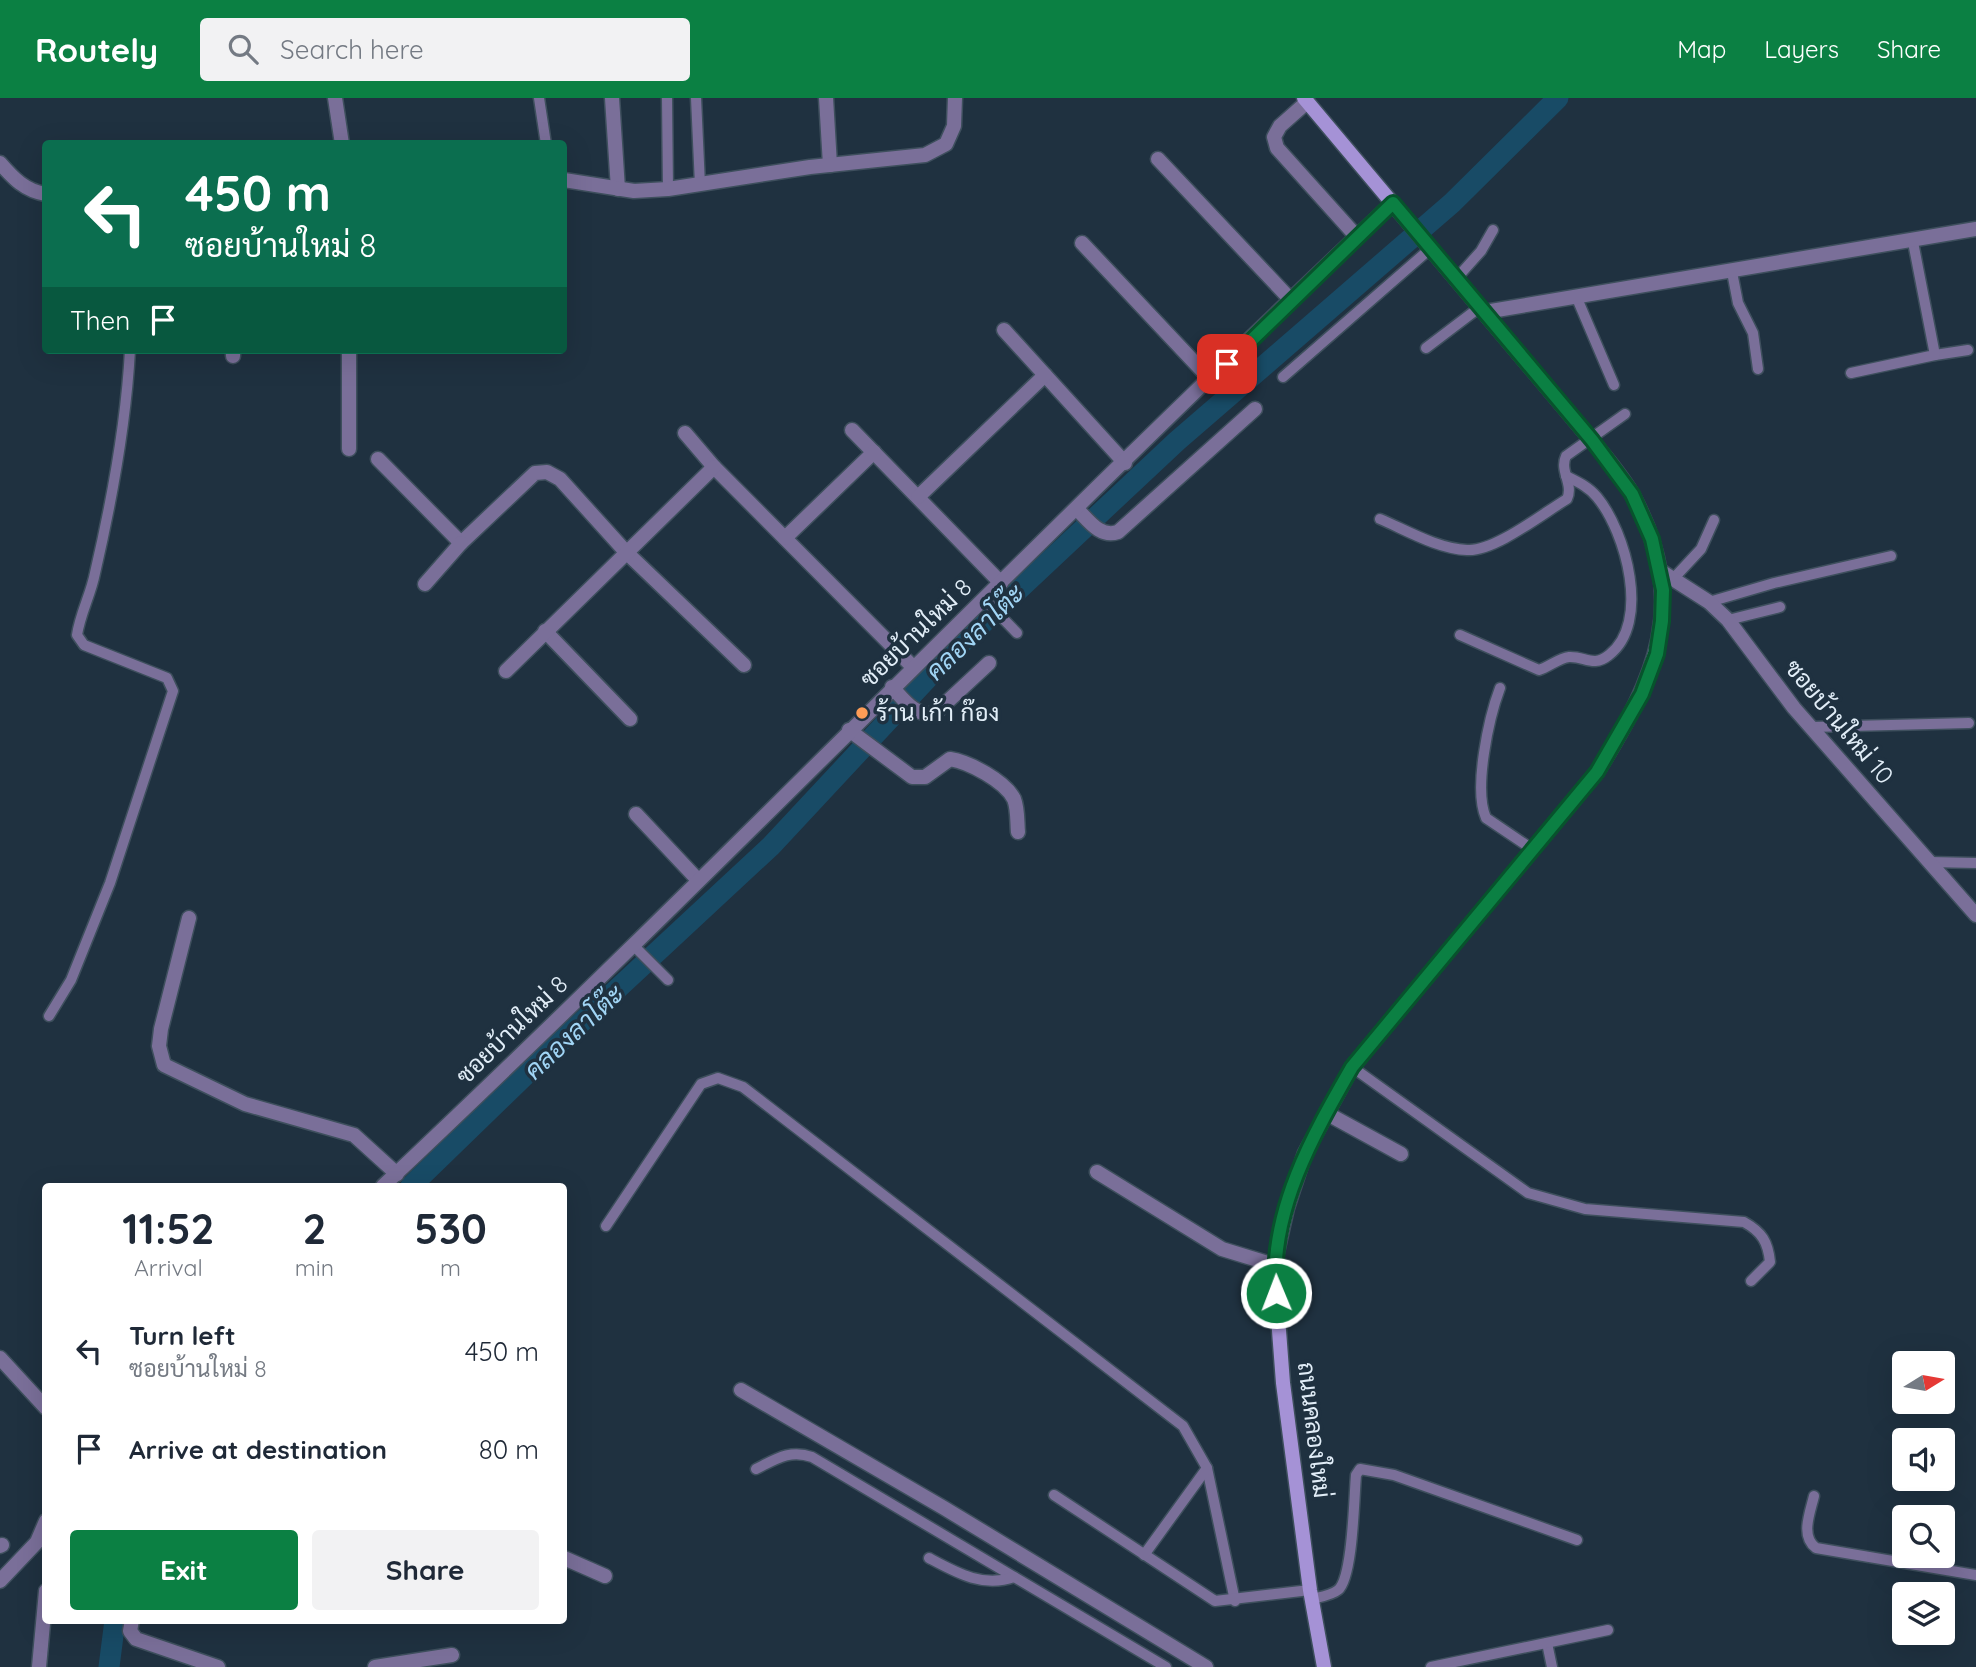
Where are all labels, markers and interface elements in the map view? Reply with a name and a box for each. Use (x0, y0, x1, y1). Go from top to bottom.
search box (200, 18, 690, 81)
text: Routely (35, 29, 158, 70)
icon: search (224, 30, 262, 68)
text: Search here (280, 33, 424, 66)
text: Map (1677, 34, 1726, 64)
text: Layers (1764, 34, 1839, 64)
text: Share (1877, 34, 1941, 64)
text: 450 m (185, 162, 331, 223)
icon: left (70, 168, 161, 259)
text: ซอยบ้านใหม่ 8 (185, 225, 376, 265)
icon: arrive (144, 301, 182, 339)
text: Then (70, 304, 130, 337)
pin (1197, 334, 1257, 394)
icon: arrive (1208, 345, 1246, 383)
street label: ซอยบ้านใหม่ 8 (853, 572, 977, 693)
water label: คลองลาโต๊ะ (918, 576, 1031, 687)
street label: ซอยบ้านใหม่ 10 (1779, 653, 1901, 790)
place label: ร้าน เก้า ก๊อง (876, 697, 999, 727)
marker: ร้าน เก้า ก๊อง (854, 705, 870, 721)
street label: ซอยบ้านใหม่ 8 (449, 969, 573, 1090)
water label: คลองลาโต๊ะ (517, 977, 631, 1086)
text: 11:52 (122, 1202, 214, 1255)
text: 2 (302, 1202, 326, 1255)
text: 530 (414, 1202, 487, 1255)
text: Arrival (134, 1253, 203, 1282)
text: min (295, 1253, 334, 1282)
text: m (440, 1253, 461, 1282)
position arrow (1239, 1256, 1313, 1330)
text: Turn left (129, 1319, 236, 1352)
icon: left (70, 1332, 108, 1370)
text: 450 m (465, 1335, 539, 1368)
north arrow (1892, 1351, 1955, 1414)
map controls (1892, 1351, 1955, 1645)
text: ซอยบ้านใหม่ 8 (129, 1354, 267, 1383)
street label: ถนนคลองใหม่ (1292, 1360, 1338, 1500)
button: sound (1892, 1428, 1955, 1491)
icon: arrive (70, 1430, 108, 1468)
text: Arrive at destination (129, 1433, 387, 1466)
text: 80 m (479, 1433, 539, 1466)
button: search (1892, 1505, 1955, 1568)
button: Exit (70, 1530, 298, 1610)
button: Share (312, 1530, 539, 1610)
button: layers (1892, 1582, 1955, 1645)

